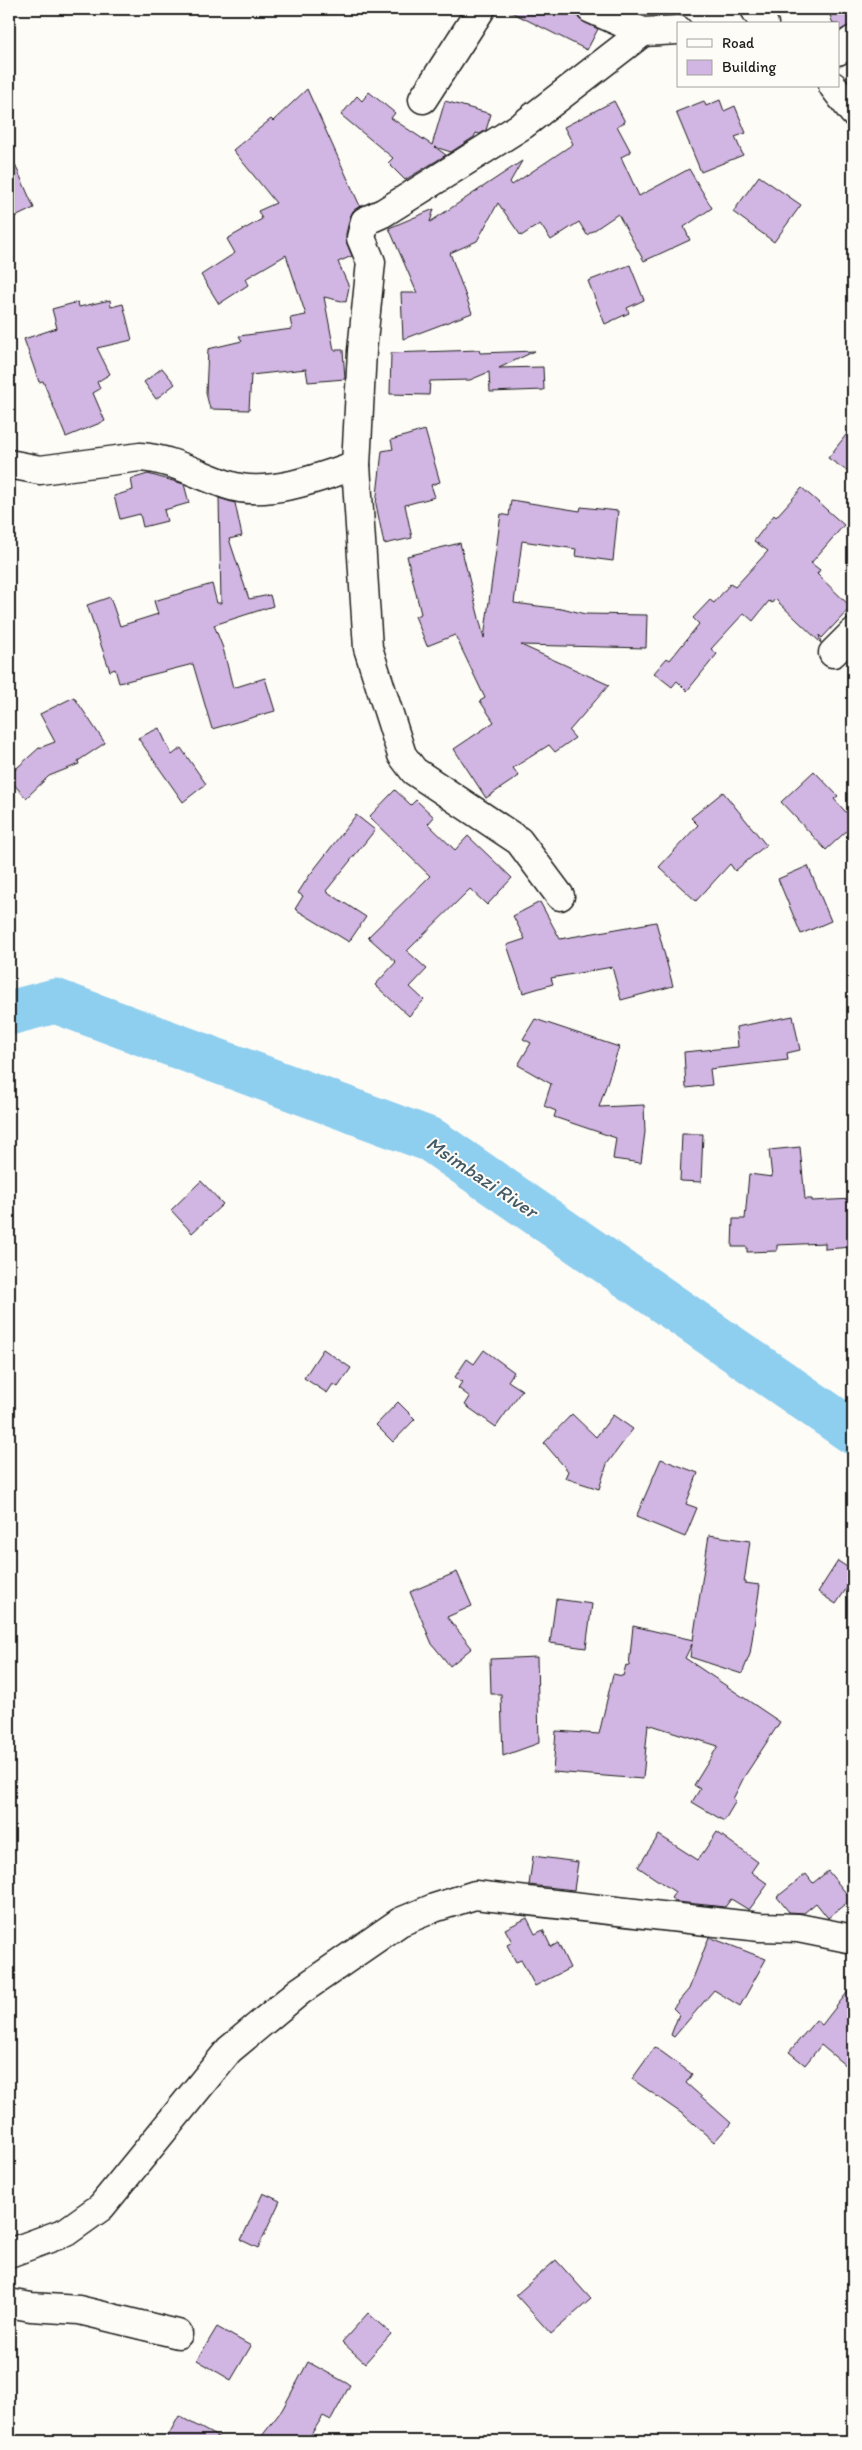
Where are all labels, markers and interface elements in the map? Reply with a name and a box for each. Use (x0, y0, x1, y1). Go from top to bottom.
legend (677, 22, 840, 88)
text: Road (722, 34, 755, 52)
text: Building (722, 58, 776, 76)
water label: Msimbazi River (422, 1131, 544, 1224)

